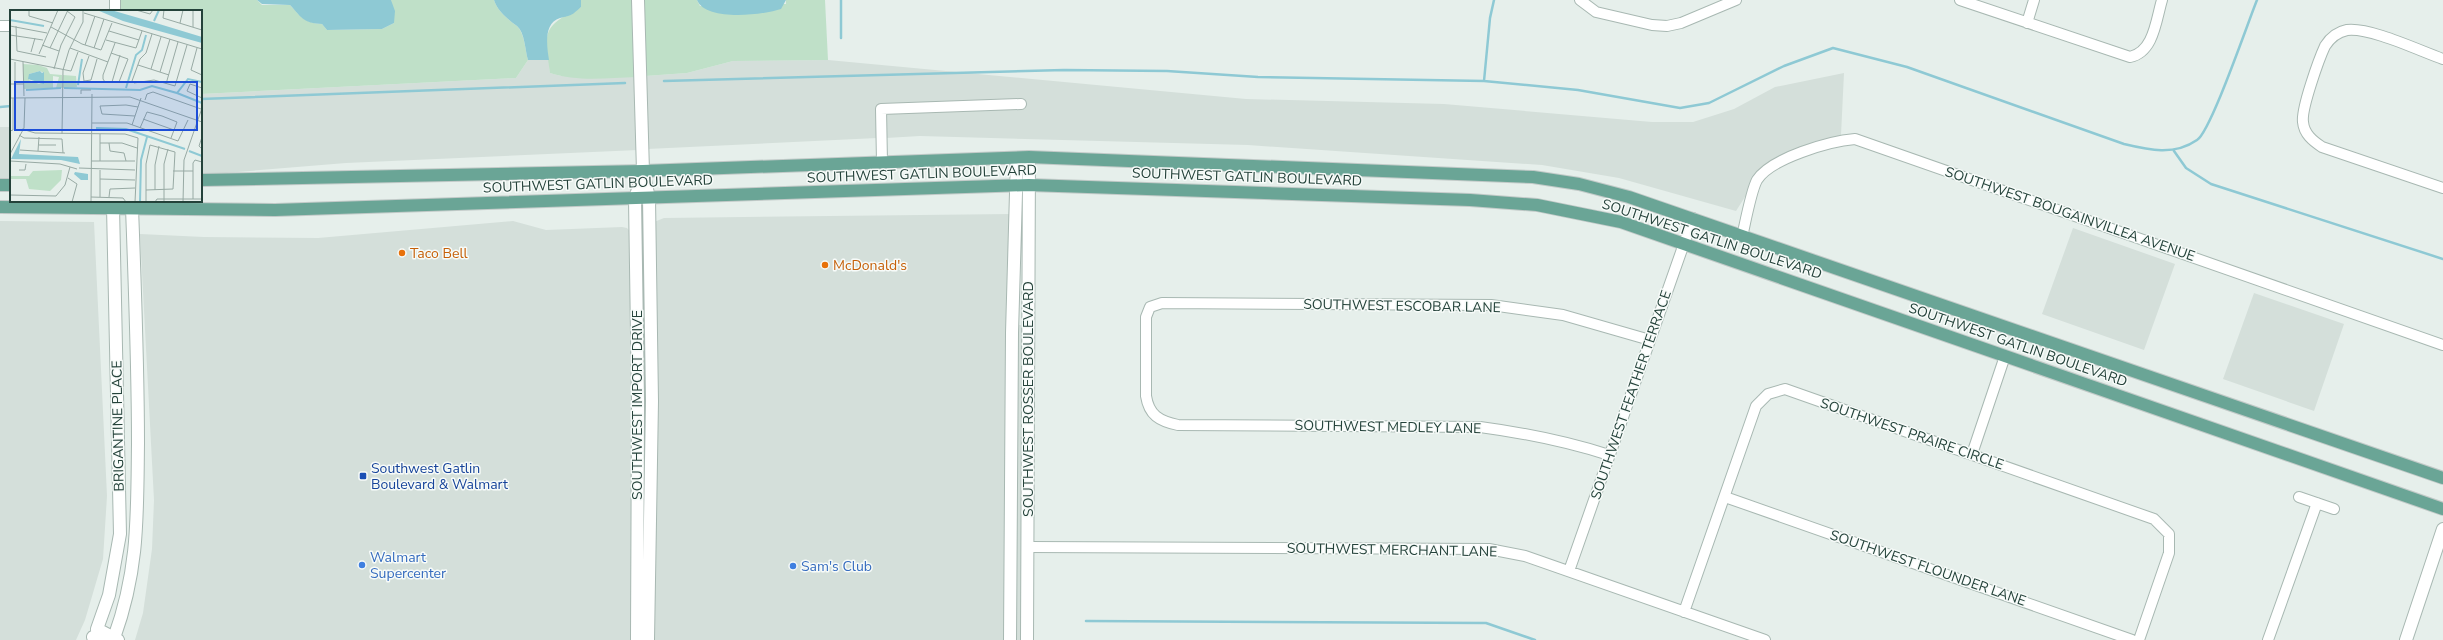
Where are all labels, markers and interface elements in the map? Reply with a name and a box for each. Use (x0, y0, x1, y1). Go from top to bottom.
inset map (10, 10, 202, 202)
street label: SOUTHWEST GATLIN BOULEVARD (807, 160, 1037, 188)
street label: SOUTHWEST BOUGAINVILLEA AVENUE (1942, 162, 2198, 266)
street label: SOUTHWEST GATLIN BOULEVARD (1132, 163, 1362, 191)
street label: SOUTHWEST GATLIN BOULEVARD (483, 170, 713, 198)
street label: SOUTHWEST GATLIN BOULEVARD (1600, 194, 1824, 284)
place label: Taco Bell (410, 244, 469, 263)
marker: Taco Bell (397, 248, 407, 258)
place label: McDonald's (833, 256, 907, 275)
marker: McDonald's (820, 260, 830, 270)
street label: SOUTHWEST ROSSER BOULEVARD (1019, 281, 1038, 517)
street label: SOUTHWEST FEATHER TERRACE (1586, 288, 1676, 502)
street label: SOUTHWEST ESCOBAR LANE (1303, 295, 1501, 317)
street label: SOUTHWEST GATLIN BOULEVARD (1906, 299, 2130, 391)
street label: SOUTHWEST IMPORT DRIVE (628, 310, 647, 500)
street label: BRIGANTINE PLACE (107, 360, 129, 492)
street label: SOUTHWEST PRAIRE CIRCLE (1818, 394, 2006, 474)
street label: SOUTHWEST MEDLEY LANE (1295, 416, 1481, 438)
place label: Southwest Gatlin Boulevard & Walmart (371, 459, 508, 494)
marker: Southwest Gatlin Boulevard & Walmart (358, 471, 368, 481)
street label: SOUTHWEST FLOUNDER LANE (1827, 525, 2029, 611)
street label: SOUTHWEST MERCHANT LANE (1287, 539, 1497, 561)
place label: Walmart Supercenter (370, 548, 446, 583)
place label: Sam's Club (801, 557, 872, 576)
marker: Walmart Supercenter (357, 560, 367, 570)
marker: Sam's Club (788, 561, 798, 571)

